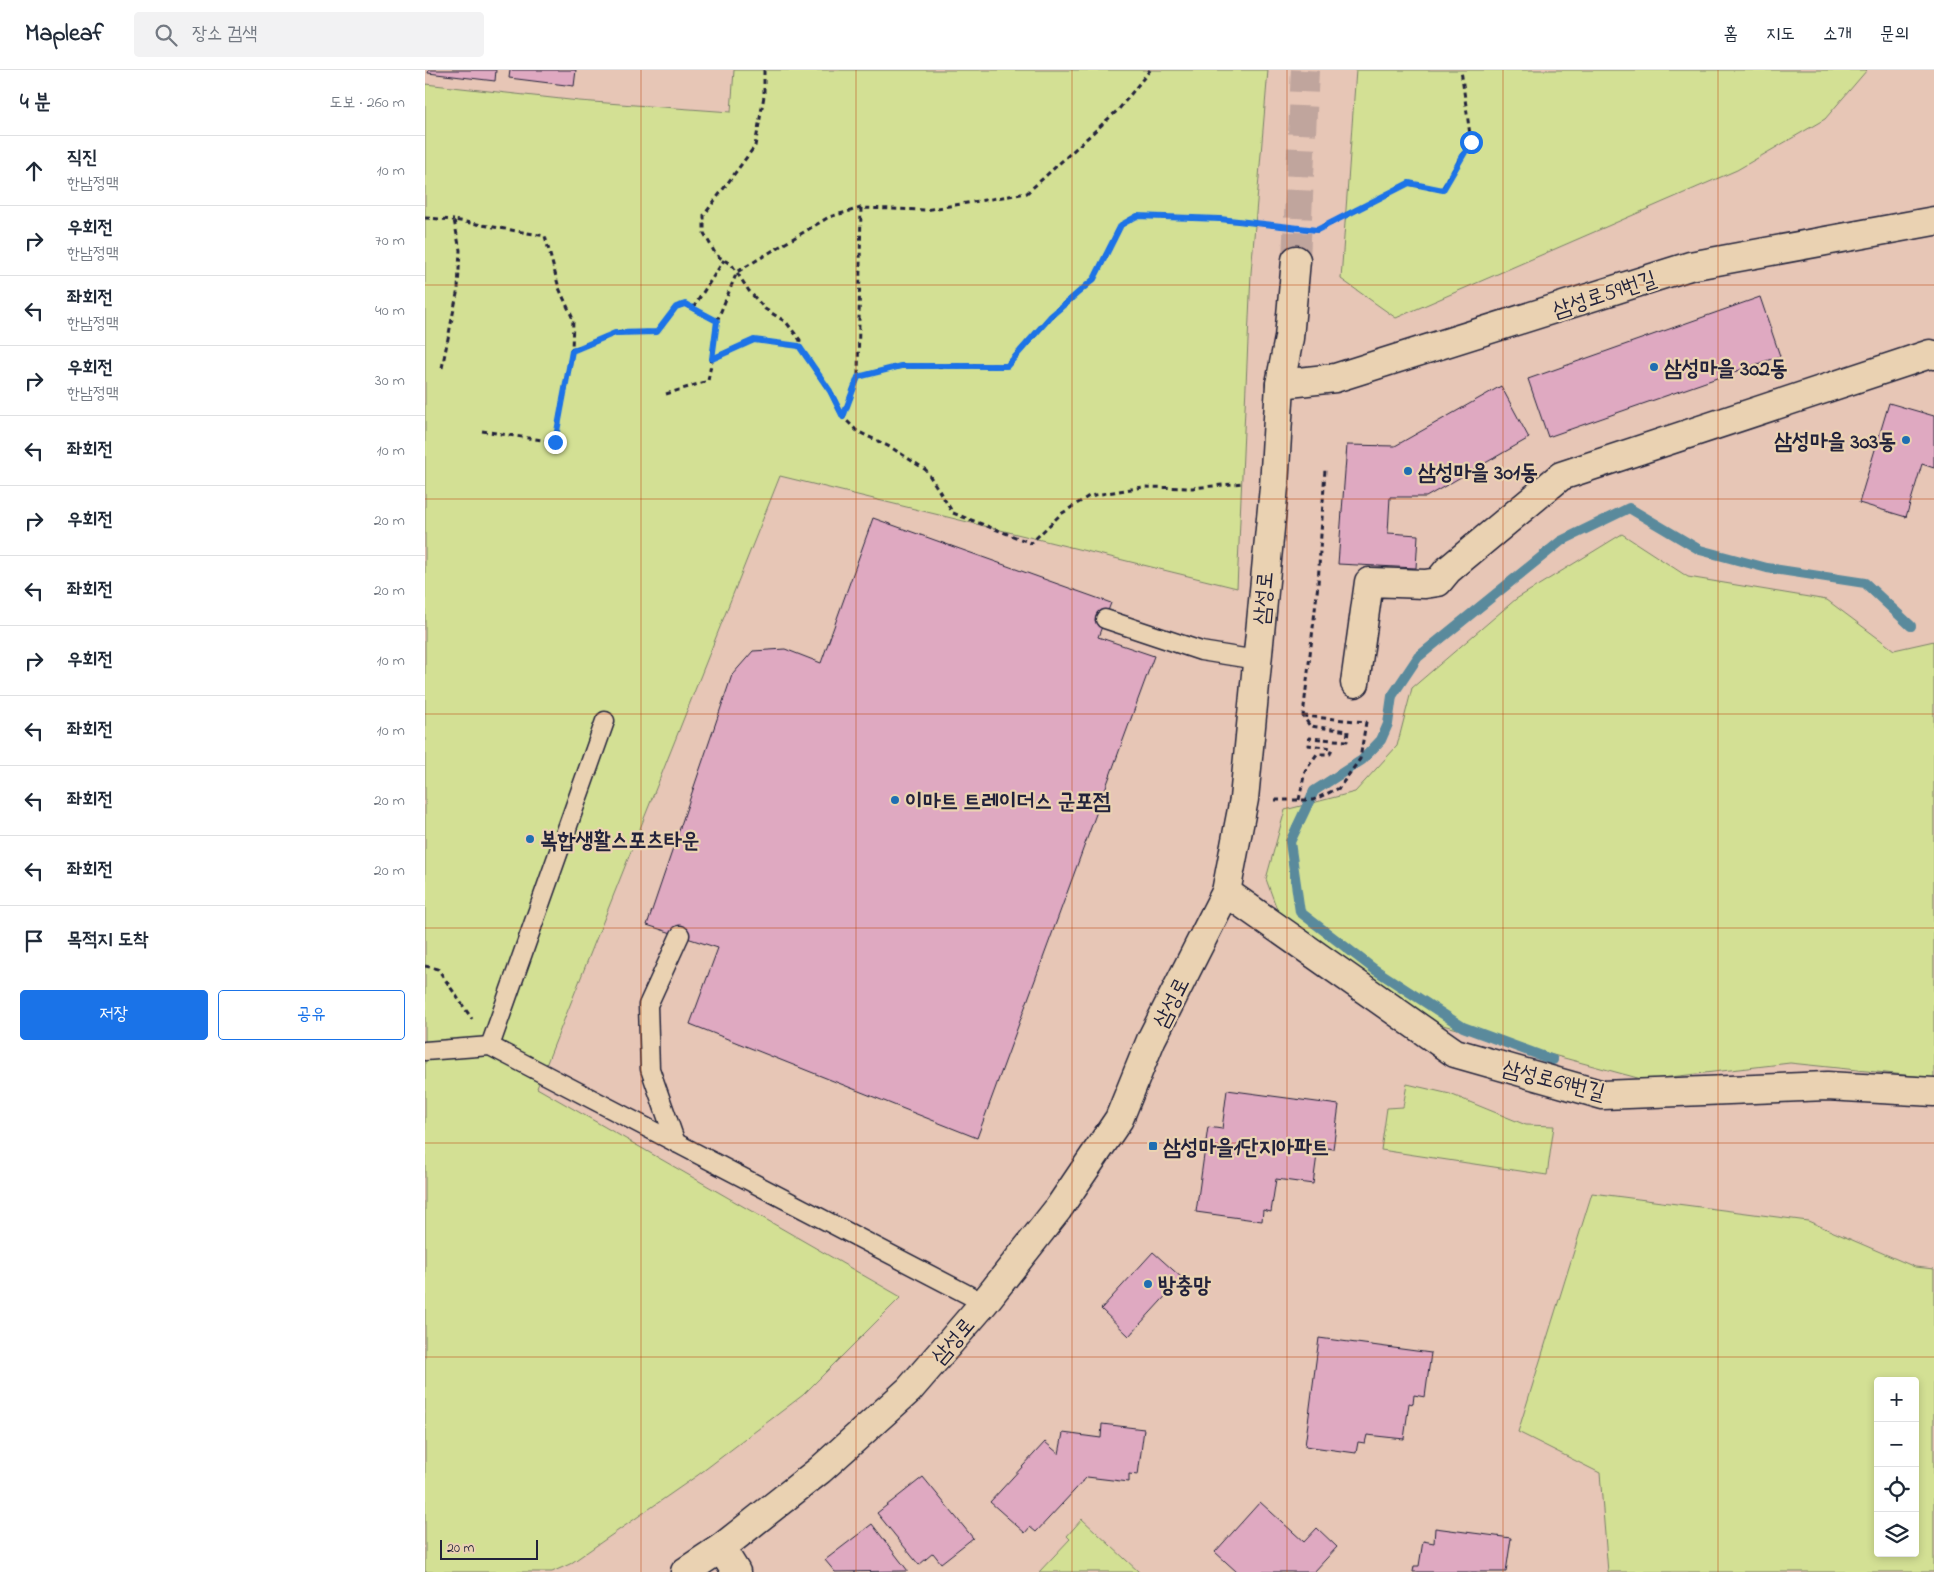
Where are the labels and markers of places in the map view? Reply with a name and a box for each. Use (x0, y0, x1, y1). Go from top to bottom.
place label: 삼성마을 302동 (1664, 354, 1788, 386)
marker: 삼성마을 302동 (1648, 361, 1660, 373)
place label: 삼성마을 303동 (1774, 427, 1896, 459)
marker: 삼성마을 303동 (1900, 434, 1912, 446)
place label: 삼성마을 301동 (1418, 458, 1538, 490)
marker: 삼성마을 301동 (1402, 465, 1414, 477)
place label: 이마트 트레이더스 군포점 (905, 787, 1111, 819)
marker: 이마트 트레이더스 군포점 (889, 794, 901, 806)
place label: 복합생활스포츠타운 (540, 826, 699, 858)
marker: 복합생활스포츠타운 (524, 833, 536, 845)
place label: 삼성마을1단지아파트 (1163, 1133, 1329, 1165)
marker: 삼성마을1단지아파트 (1147, 1140, 1159, 1152)
place label: 방충망 (1158, 1271, 1211, 1303)
marker: 방충망 (1142, 1278, 1154, 1290)

